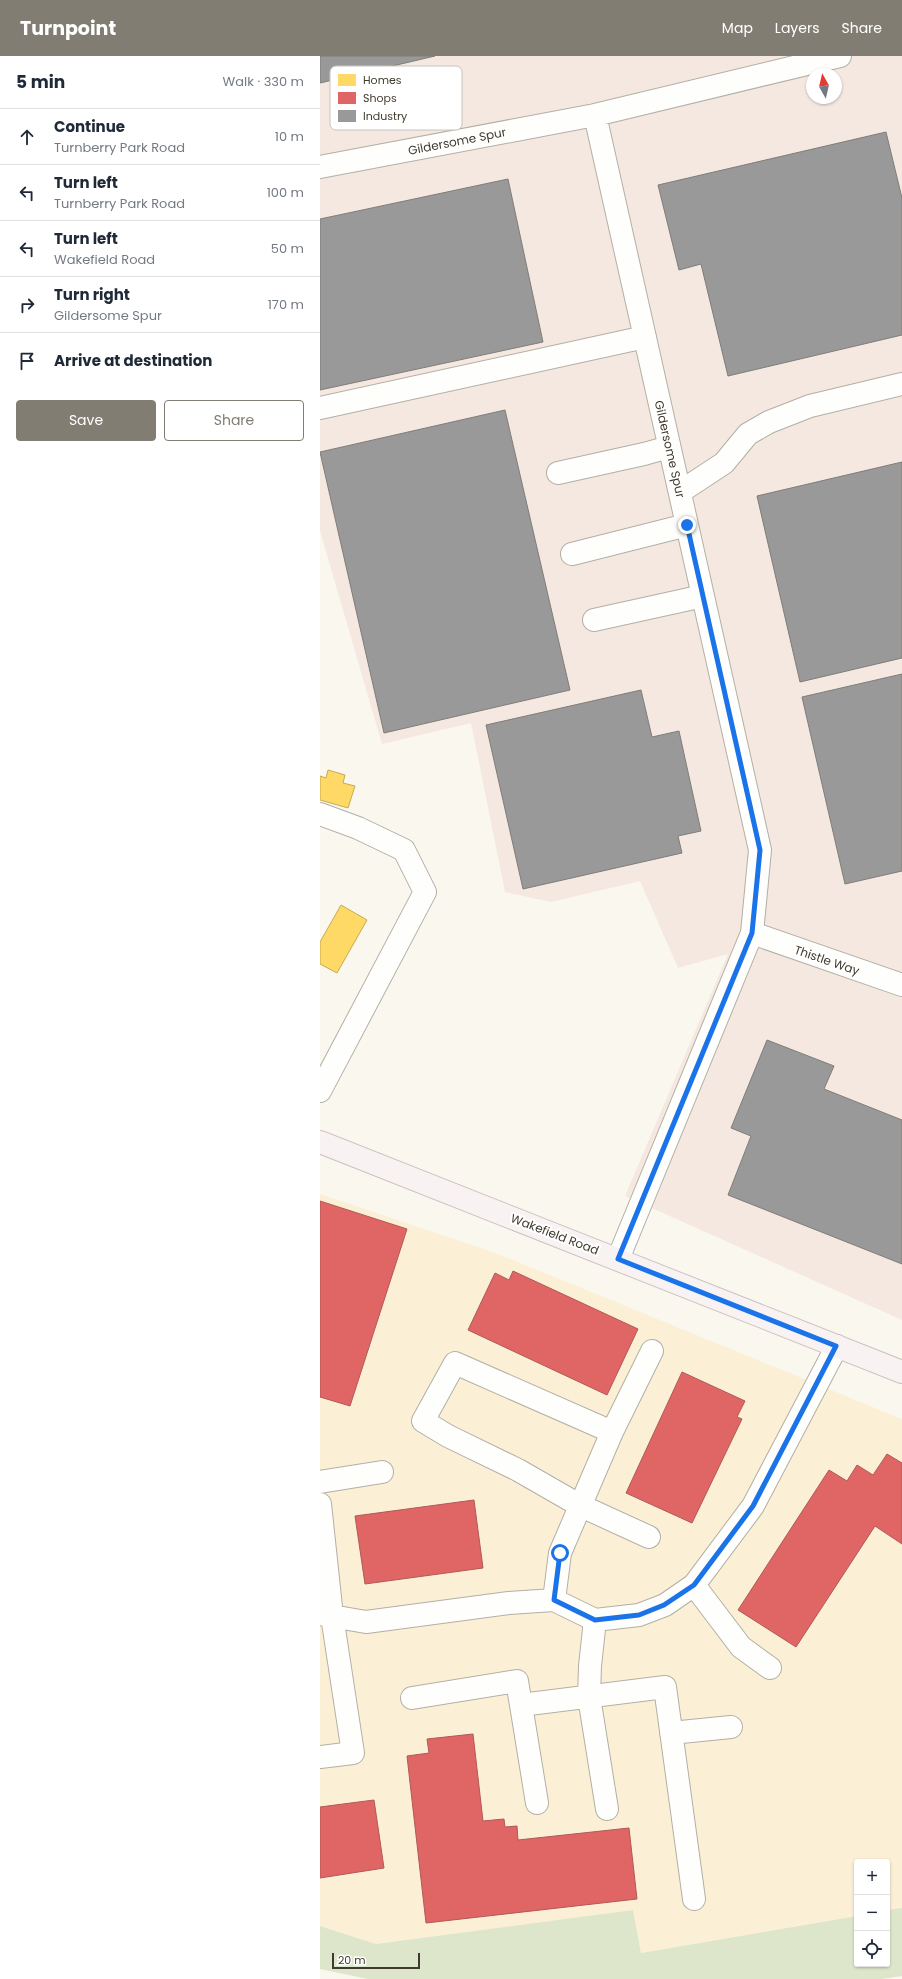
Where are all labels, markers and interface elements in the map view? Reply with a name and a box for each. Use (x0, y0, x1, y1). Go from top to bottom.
text: Turnpoint (20, 15, 116, 42)
text: Map (722, 18, 753, 38)
text: Layers (775, 18, 819, 38)
text: Share (841, 18, 882, 38)
legend (330, 66, 462, 130)
north arrow (806, 68, 842, 104)
text: 5 min (16, 70, 65, 94)
text: Walk · 330 m (223, 72, 304, 91)
text: Homes (363, 72, 402, 88)
text: Shops (363, 90, 397, 106)
text: Industry (363, 108, 408, 124)
text: Continue (54, 116, 125, 137)
street label: Gildersome Spur (407, 123, 508, 159)
icon: ahead (16, 126, 38, 148)
text: 10 m (275, 127, 304, 146)
text: Turnberry Park Road (54, 138, 185, 157)
text: Turn left (54, 172, 118, 193)
icon: left (16, 182, 38, 204)
text: 100 m (267, 183, 304, 202)
text: Turnberry Park Road (54, 194, 185, 213)
text: Turn left (54, 228, 118, 249)
icon: left (16, 238, 38, 260)
text: 50 m (271, 239, 304, 258)
text: Wakefield Road (54, 250, 155, 269)
text: Turn right (54, 284, 130, 305)
icon: right (16, 294, 38, 316)
text: 170 m (268, 295, 304, 314)
text: Gildersome Spur (54, 306, 162, 325)
icon: arrive (16, 350, 38, 372)
text: Arrive at destination (54, 350, 212, 371)
street label: Gildersome Spur (651, 399, 690, 500)
button: Save (16, 400, 156, 441)
button: Share (164, 400, 304, 441)
route end (678, 516, 696, 534)
street label: Thistle Way (792, 941, 862, 979)
street label: Wakefield Road (508, 1209, 602, 1259)
route start (551, 1544, 569, 1562)
map controls (854, 1859, 890, 1967)
button: + (854, 1859, 890, 1895)
button: − (854, 1895, 890, 1931)
button: locate (854, 1931, 890, 1967)
scale bar (332, 1951, 420, 1970)
text: 20 m (338, 1952, 366, 1968)

